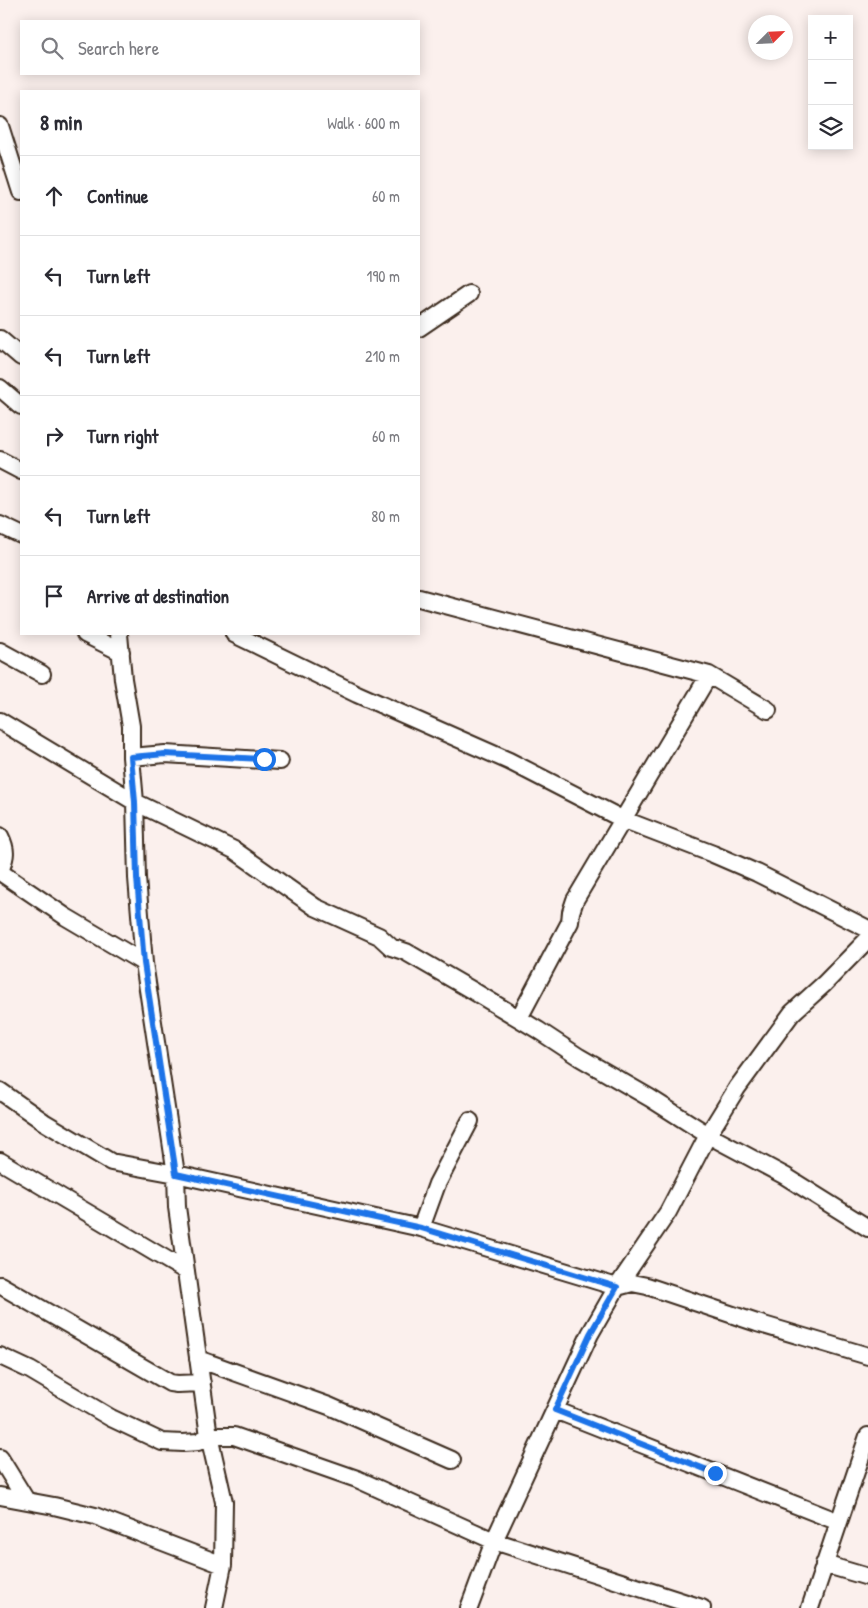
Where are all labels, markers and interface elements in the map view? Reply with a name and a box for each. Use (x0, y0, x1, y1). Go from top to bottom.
north arrow (748, 15, 793, 60)
map controls (808, 15, 853, 150)
button: + (808, 15, 853, 60)
search box (20, 20, 420, 75)
icon: search (38, 34, 66, 62)
text: Search here (78, 35, 159, 61)
button: − (808, 60, 853, 105)
button: layers (808, 105, 853, 150)
text: 8 min (40, 108, 82, 137)
text: Walk · 600 m (327, 112, 400, 134)
icon: ahead (40, 182, 68, 210)
text: Continue (87, 183, 148, 209)
text: 60 m (372, 185, 400, 207)
icon: left (40, 262, 68, 290)
text: Turn left (87, 263, 150, 289)
text: 190 m (367, 265, 400, 287)
icon: left (40, 342, 68, 370)
text: Turn left (87, 343, 150, 369)
text: 210 m (365, 345, 400, 367)
icon: right (40, 422, 68, 450)
text: Turn right (87, 423, 158, 449)
text: 60 m (372, 425, 400, 447)
icon: left (40, 502, 68, 530)
text: Turn left (87, 503, 150, 529)
text: 80 m (371, 505, 400, 527)
icon: arrive (40, 582, 68, 610)
text: Arrive at destination (87, 583, 229, 609)
route start (253, 748, 276, 771)
route end (704, 1462, 727, 1485)

